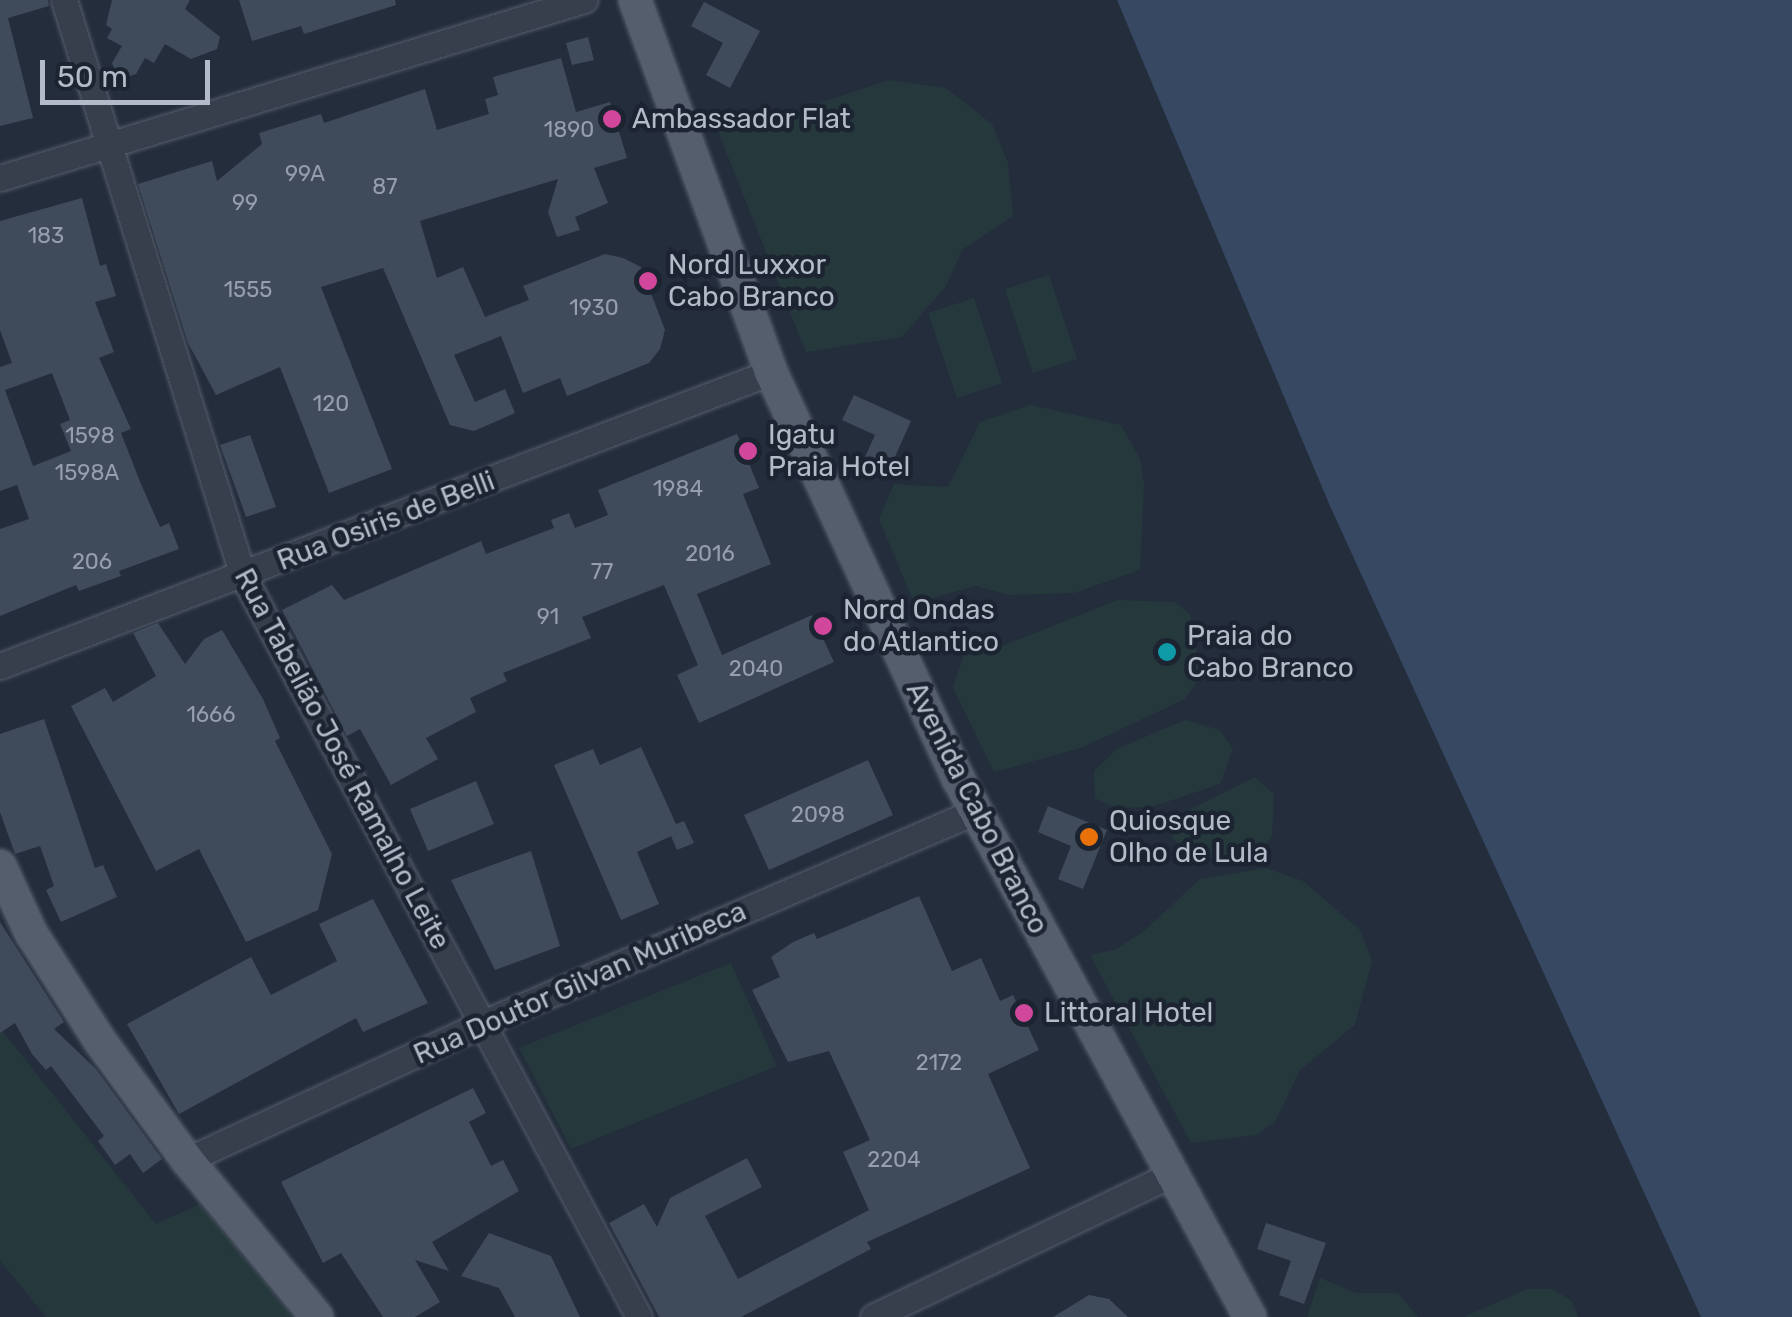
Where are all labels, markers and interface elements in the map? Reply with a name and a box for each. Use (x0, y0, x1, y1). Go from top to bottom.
scale bar (45, 40, 215, 102)
text: 50 m (57, 59, 128, 95)
place label: Ambassador Flat (632, 102, 851, 136)
marker: Ambassador Flat (601, 108, 623, 130)
house number: 1890 (544, 117, 594, 143)
house number: 99A (285, 161, 325, 187)
house number: 87 (372, 174, 398, 200)
house number: 99 (232, 190, 258, 216)
house number: 183 (28, 223, 64, 249)
place label: Nord Luxxor Cabo Branco (668, 248, 835, 314)
marker: Nord Luxxor Cabo Branco (637, 270, 659, 292)
house number: 1555 (224, 277, 272, 303)
house number: 1930 (569, 295, 619, 321)
house number: 120 (313, 391, 349, 417)
place label: Igatu Praia Hotel (768, 418, 910, 484)
house number: 1598 (65, 423, 115, 449)
marker: Igatu Praia Hotel (737, 440, 759, 462)
house number: 1598A (55, 460, 119, 486)
street label: Rua Osiris de Belli (273, 464, 499, 578)
house number: 1984 (653, 476, 703, 502)
house number: 2016 (685, 541, 735, 567)
house number: 206 (72, 549, 112, 575)
house number: 77 (591, 559, 613, 585)
street label: Rua Tabelião José Ramalho Leite (227, 563, 457, 955)
place label: Nord Ondas do Atlantico (843, 593, 1000, 659)
house number: 91 (537, 604, 559, 630)
marker: Nord Ondas do Atlantico (812, 615, 834, 637)
place label: Praia do Cabo Branco (1187, 619, 1354, 685)
marker: Praia do Cabo Branco (1156, 641, 1178, 663)
house number: 2040 (729, 656, 783, 682)
street label: Avenida Cabo Branco (899, 677, 1055, 939)
house number: 1666 (186, 702, 236, 728)
house number: 2098 (791, 802, 845, 828)
place label: Quiosque Olho de Lula (1109, 804, 1268, 870)
marker: Quiosque Olho de Lula (1078, 826, 1100, 848)
street label: Rua Doutor Gilvan Muribeca (408, 894, 752, 1072)
place label: Littoral Hotel (1044, 996, 1213, 1030)
marker: Littoral Hotel (1013, 1002, 1035, 1024)
house number: 2172 (916, 1050, 962, 1076)
house number: 2204 (867, 1147, 921, 1173)

